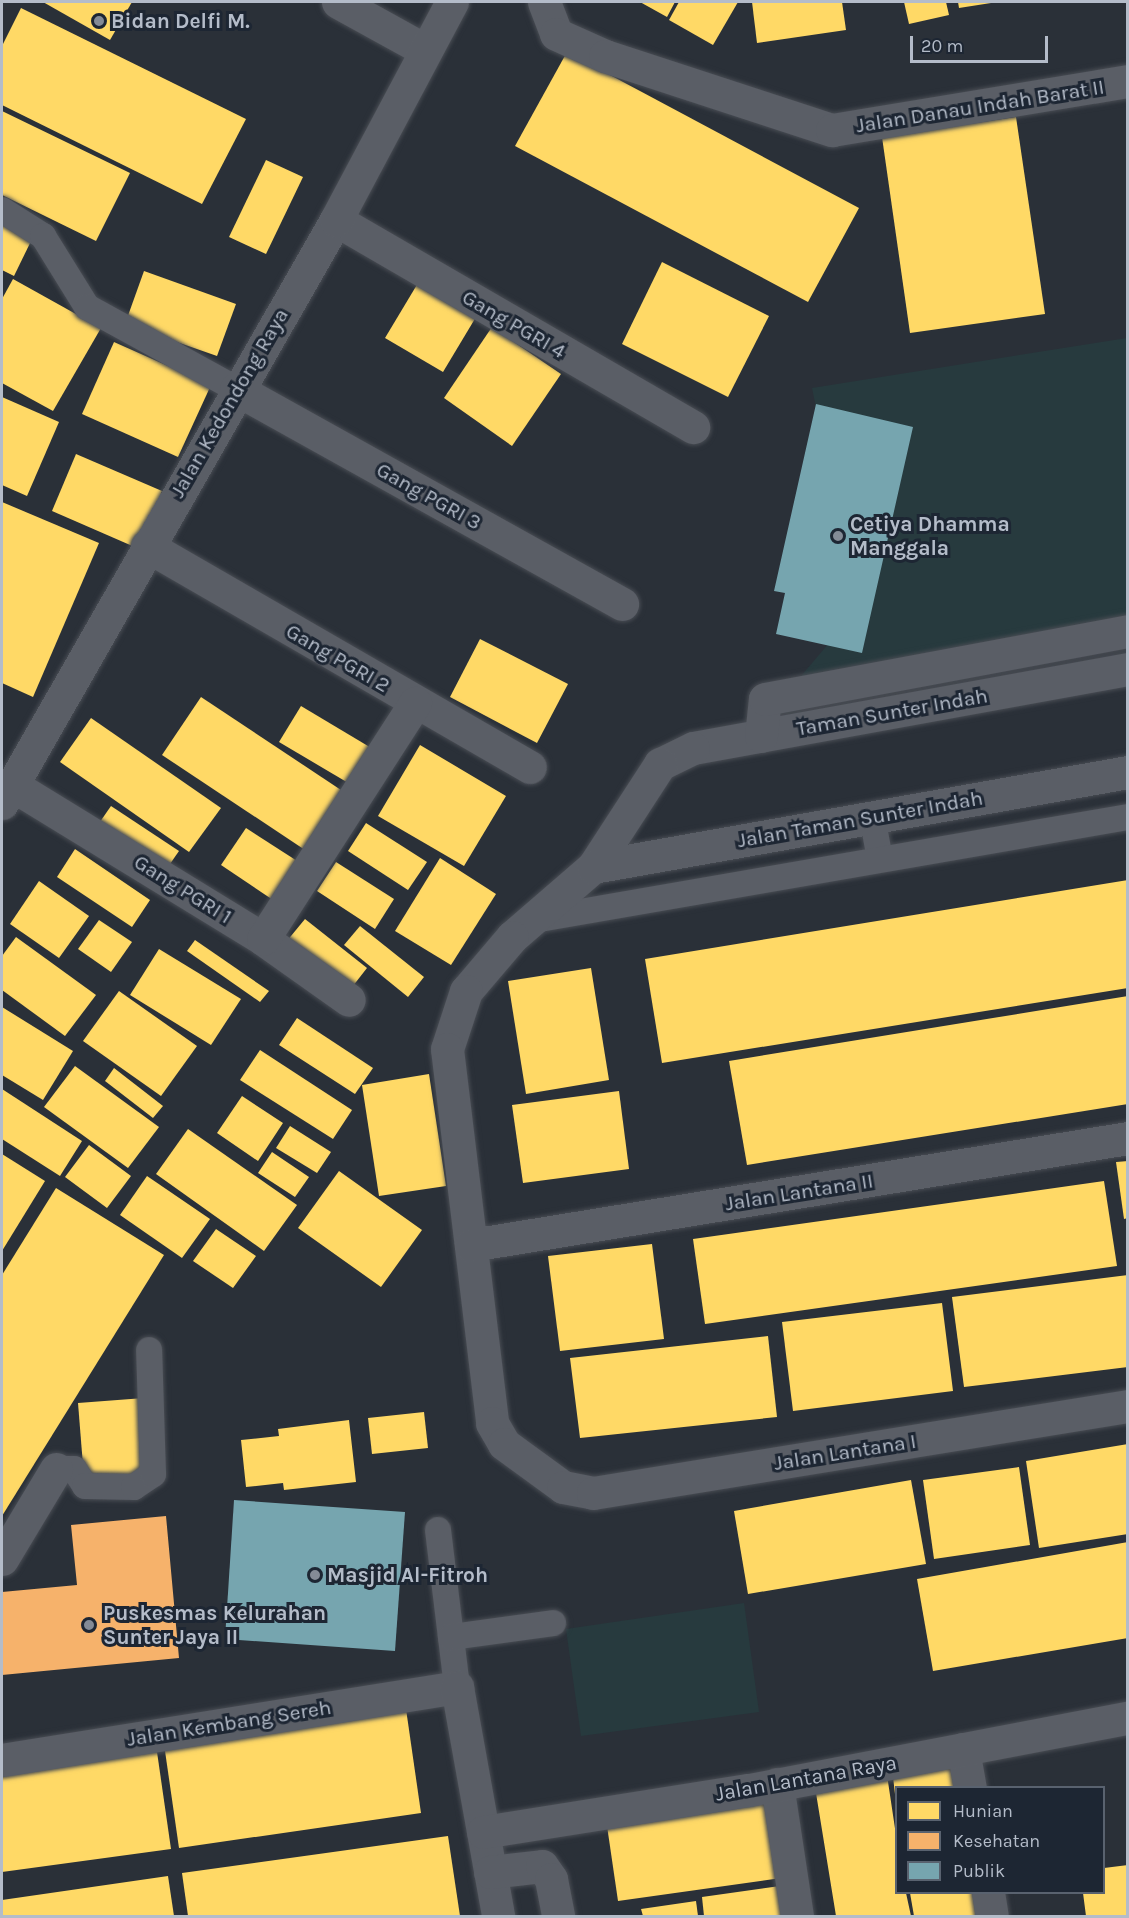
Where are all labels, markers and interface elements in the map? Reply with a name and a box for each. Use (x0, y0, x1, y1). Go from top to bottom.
place label: Bidan Delfi M. (111, 8, 250, 34)
marker: Bidan Delfi M. (92, 14, 106, 28)
scale bar (913, 24, 1051, 62)
text: 20 m (921, 35, 963, 57)
street label: Jalan Danau Indah Barat II (854, 74, 1106, 138)
street label: Gang PGRI 4 (458, 284, 570, 364)
street label: Jalan Kedondong Raya (164, 304, 294, 502)
street label: Gang PGRI 3 (372, 457, 486, 535)
place label: Cetiya Dhamma Manggala (850, 511, 1010, 561)
marker: Cetiya Dhamma Manggala (831, 529, 845, 543)
street label: Gang PGRI 2 (282, 618, 394, 698)
street label: Taman Sunter Indah (794, 683, 990, 741)
street label: Jalan Taman Sunter Indah (735, 785, 985, 853)
street label: Gang PGRI 1 (130, 849, 236, 929)
street label: Jalan Lantana II (723, 1168, 875, 1216)
street label: Jalan Lantana I (772, 1428, 918, 1476)
place label: Masjid Al-Fitroh (327, 1562, 488, 1588)
marker: Masjid Al-Fitroh (308, 1568, 322, 1582)
place label: Puskesmas Kelurahan Sunter Jaya II (103, 1600, 326, 1650)
marker: Puskesmas Kelurahan Sunter Jaya II (80, 1616, 98, 1634)
street label: Jalan Kembang Sereh (125, 1694, 333, 1752)
street label: Jalan Lantana Raya (713, 1750, 899, 1806)
legend (895, 1786, 1105, 1894)
text: Hunian (953, 1800, 1013, 1822)
text: Kesehatan (953, 1830, 1040, 1852)
text: Publik (953, 1860, 1005, 1882)

